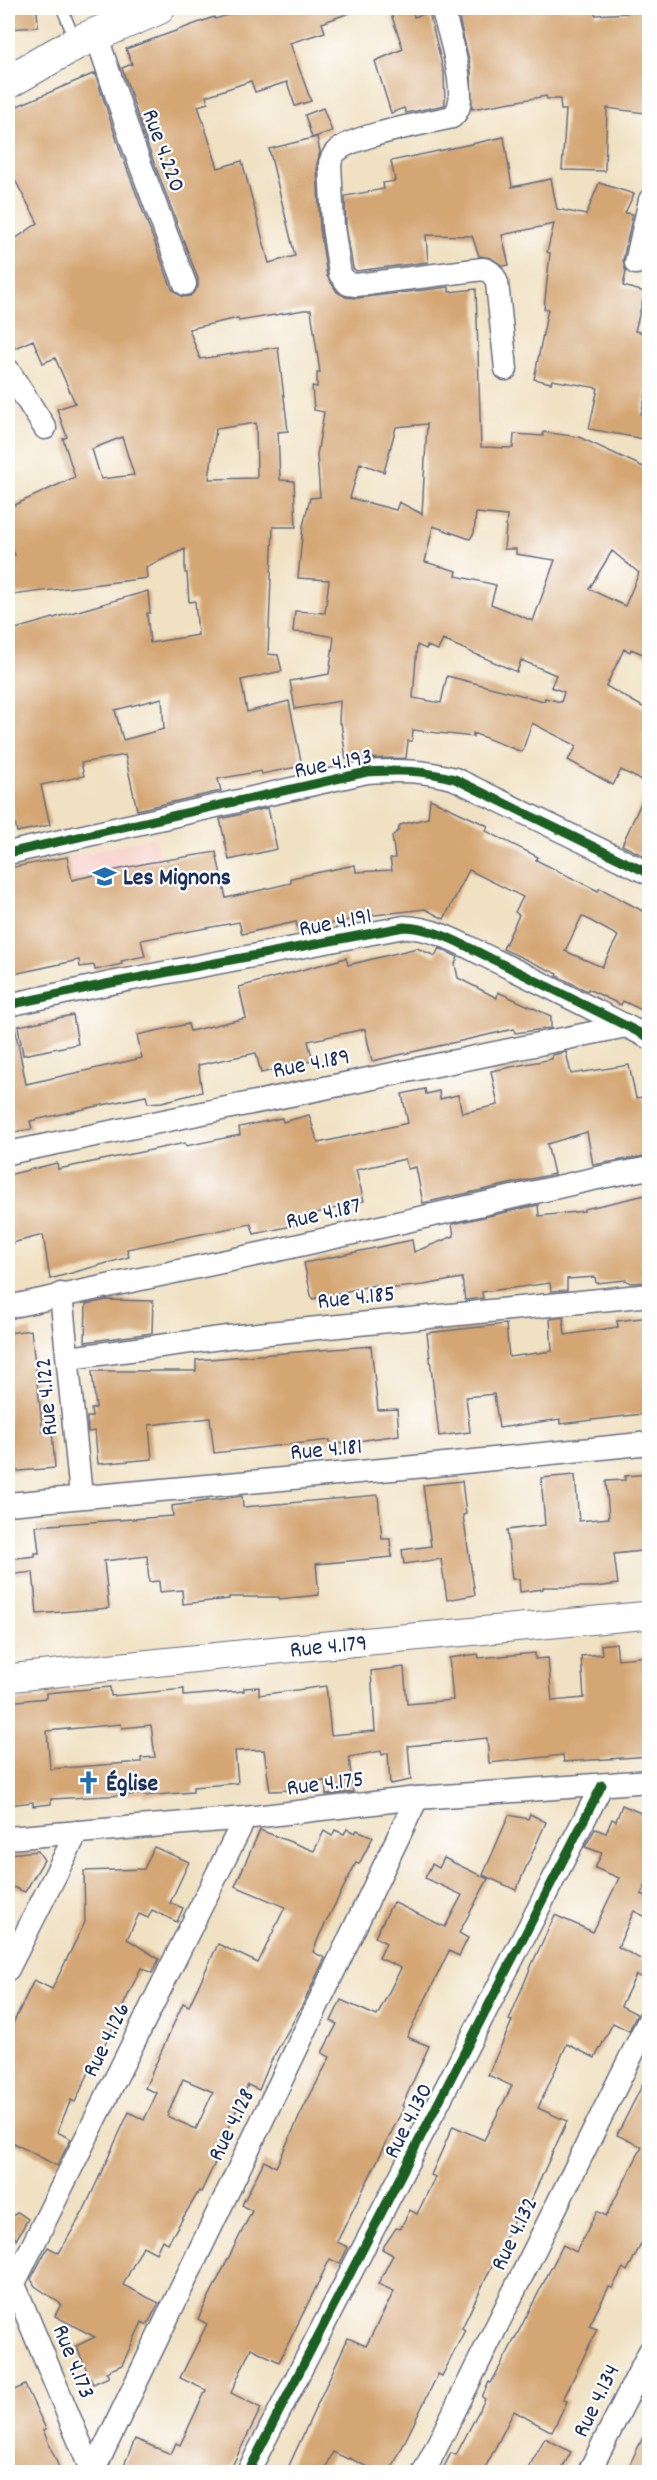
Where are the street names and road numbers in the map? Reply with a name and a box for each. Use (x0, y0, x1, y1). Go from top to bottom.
street label: Rue 4.220 (131, 105, 193, 197)
street label: Rue 4.193 (292, 741, 376, 789)
street label: Rue 4.191 (296, 900, 375, 948)
street label: Rue 4.189 (270, 1041, 353, 1089)
street label: Rue 4.187 (283, 1190, 365, 1240)
street label: Rue 4.185 (316, 1278, 397, 1320)
street label: Rue 4.122 (28, 1356, 68, 1437)
street label: Rue 4.181 (289, 1431, 364, 1471)
street label: Rue 4.179 (288, 1627, 369, 1669)
street label: Rue 4.175 (285, 1763, 366, 1807)
street label: Rue 4.126 (75, 1997, 140, 2084)
street label: Rue 4.130 (376, 2078, 443, 2165)
street label: Rue 4.128 (200, 2083, 265, 2168)
street label: Rue 4.132 (483, 2192, 548, 2277)
street label: Rue 4.173 (42, 2320, 102, 2404)
street label: Rue 4.134 (565, 2359, 630, 2444)

